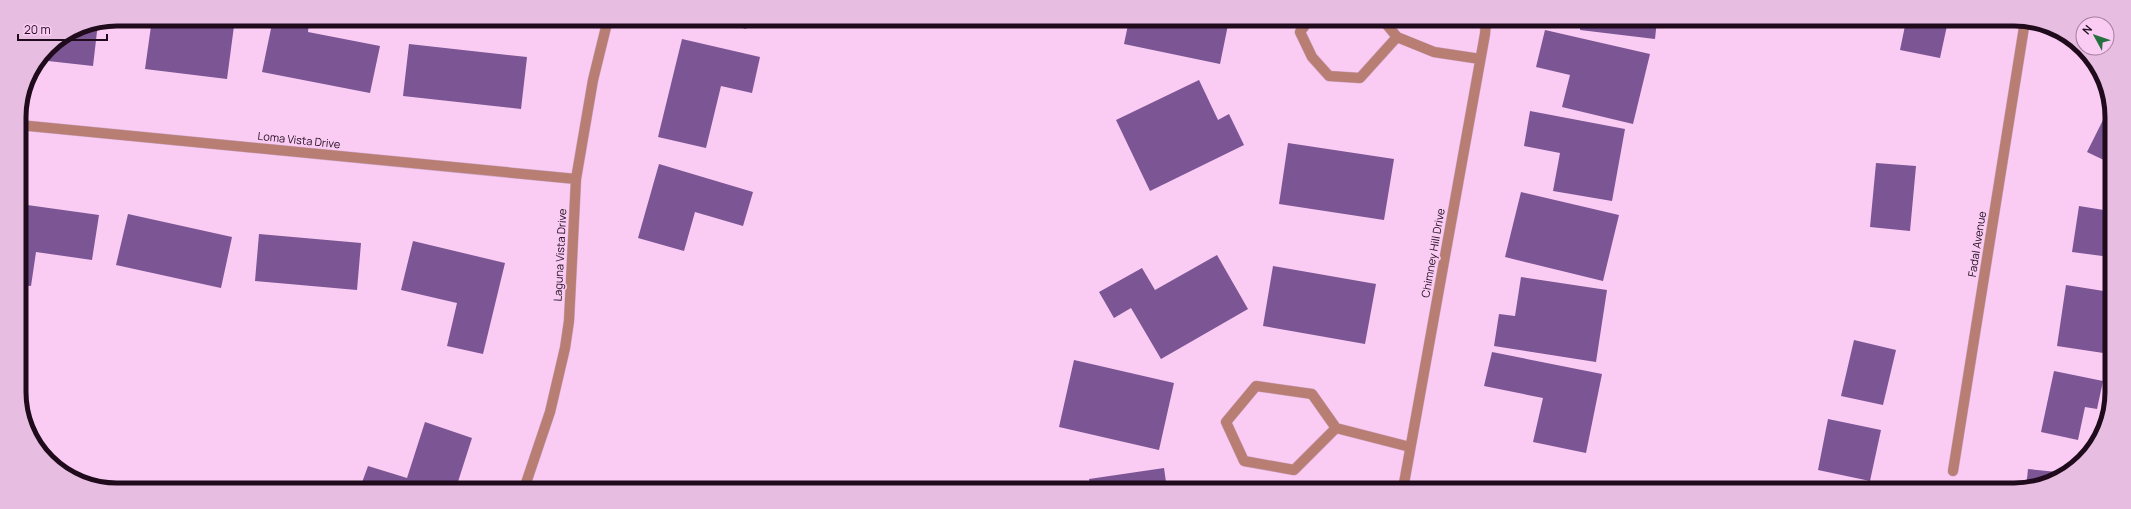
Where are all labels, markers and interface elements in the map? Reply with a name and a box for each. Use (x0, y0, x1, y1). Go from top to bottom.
scale bar (18, 16, 107, 42)
north arrow (2075, 16, 2115, 56)
text: 20 m (24, 21, 51, 38)
text: N (2079, 21, 2095, 37)
street label: Loma Vista Drive (257, 128, 342, 151)
street label: Chimney Hill Drive (1417, 207, 1448, 299)
street label: Laguna Vista Drive (550, 208, 569, 302)
street label: Fadal Avenue (1964, 209, 1989, 278)

